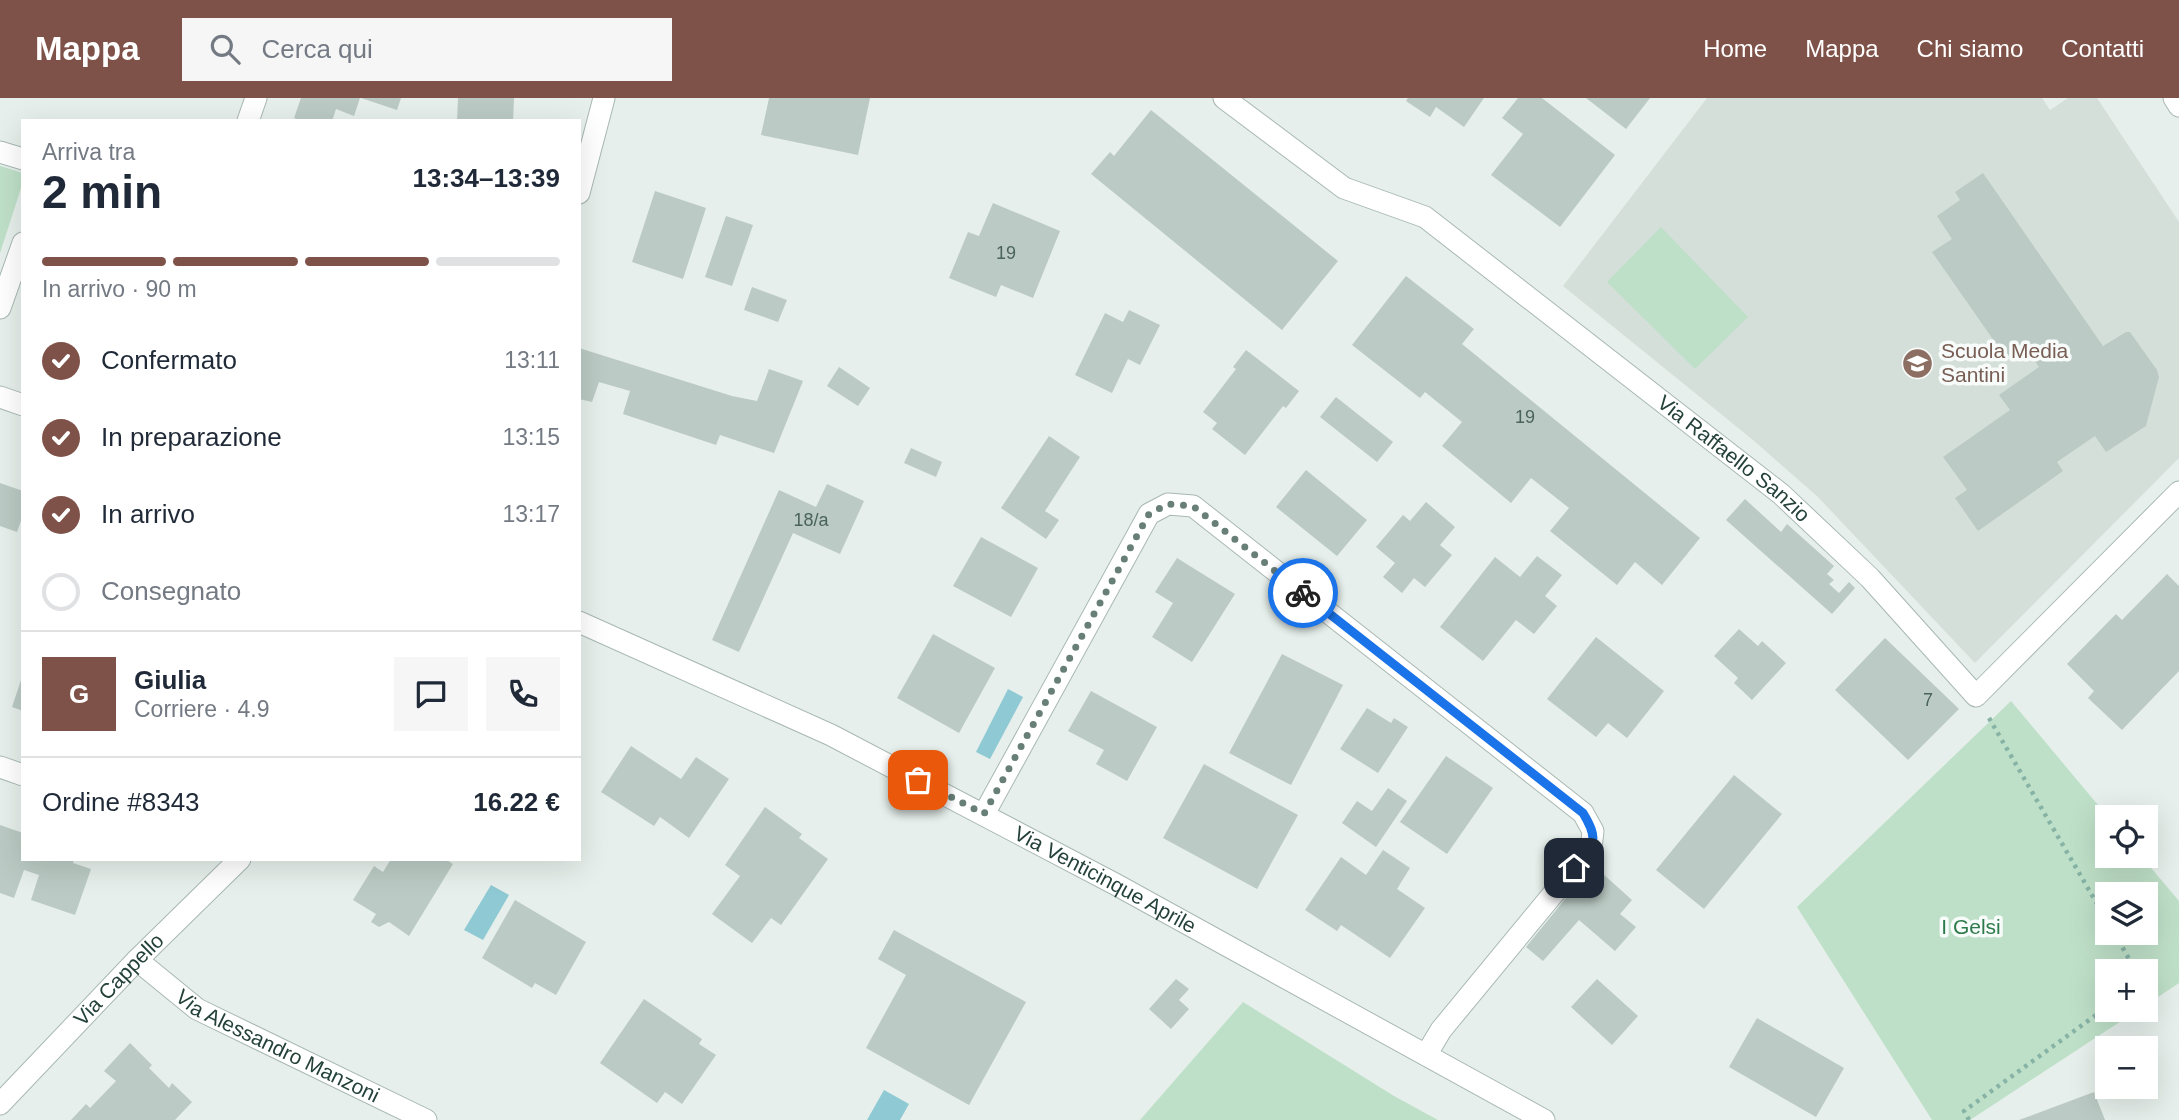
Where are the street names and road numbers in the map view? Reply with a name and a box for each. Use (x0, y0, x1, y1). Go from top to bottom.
street label: Via Raffaello Sanzio (1653, 390, 1815, 526)
street label: Via Venticinque Aprile (1010, 821, 1200, 937)
street label: Via Cappello (69, 929, 168, 1030)
street label: Via Alessandro Manzoni (171, 985, 383, 1107)

